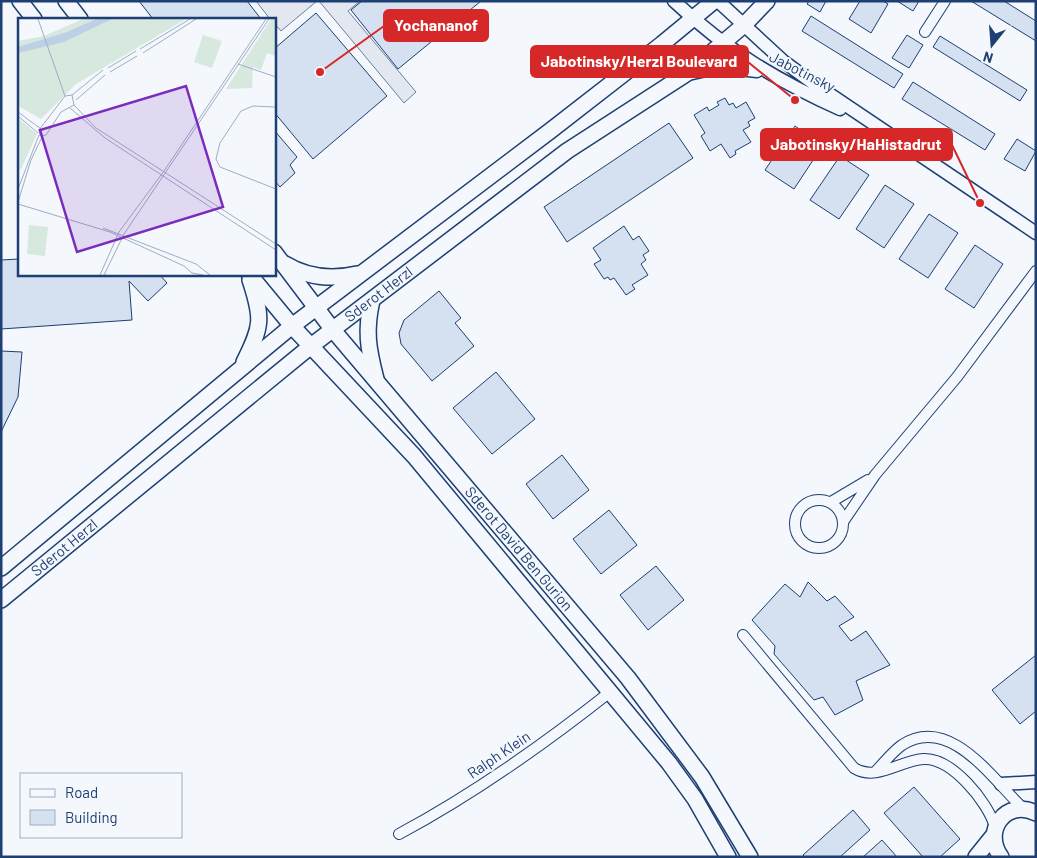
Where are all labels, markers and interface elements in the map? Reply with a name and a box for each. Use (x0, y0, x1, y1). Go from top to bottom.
callout: Yochananof (384, 10, 488, 41)
text: Yochananof (394, 15, 478, 34)
inset map (18, 18, 275, 275)
north arrow (967, 20, 1017, 70)
callout: Jabotinsky/Herzl Boulevard (531, 46, 748, 77)
street label: Jabotinsky (767, 47, 838, 95)
text: N (981, 48, 995, 67)
text: Jabotinsky/Herzl Boulevard (541, 51, 737, 70)
callout: Jabotinsky/HaHistadrut (761, 129, 952, 160)
text: Jabotinsky/HaHistadrut (770, 134, 942, 153)
street label: Sderot Herzl (341, 262, 416, 325)
street label: Sderot David Ben Gurion (462, 483, 577, 614)
street label: Sderot Herzl (27, 515, 101, 580)
street label: Ralph Klein (463, 727, 533, 782)
legend (20, 773, 182, 838)
text: Road (65, 783, 98, 801)
text: Building (65, 808, 118, 826)

